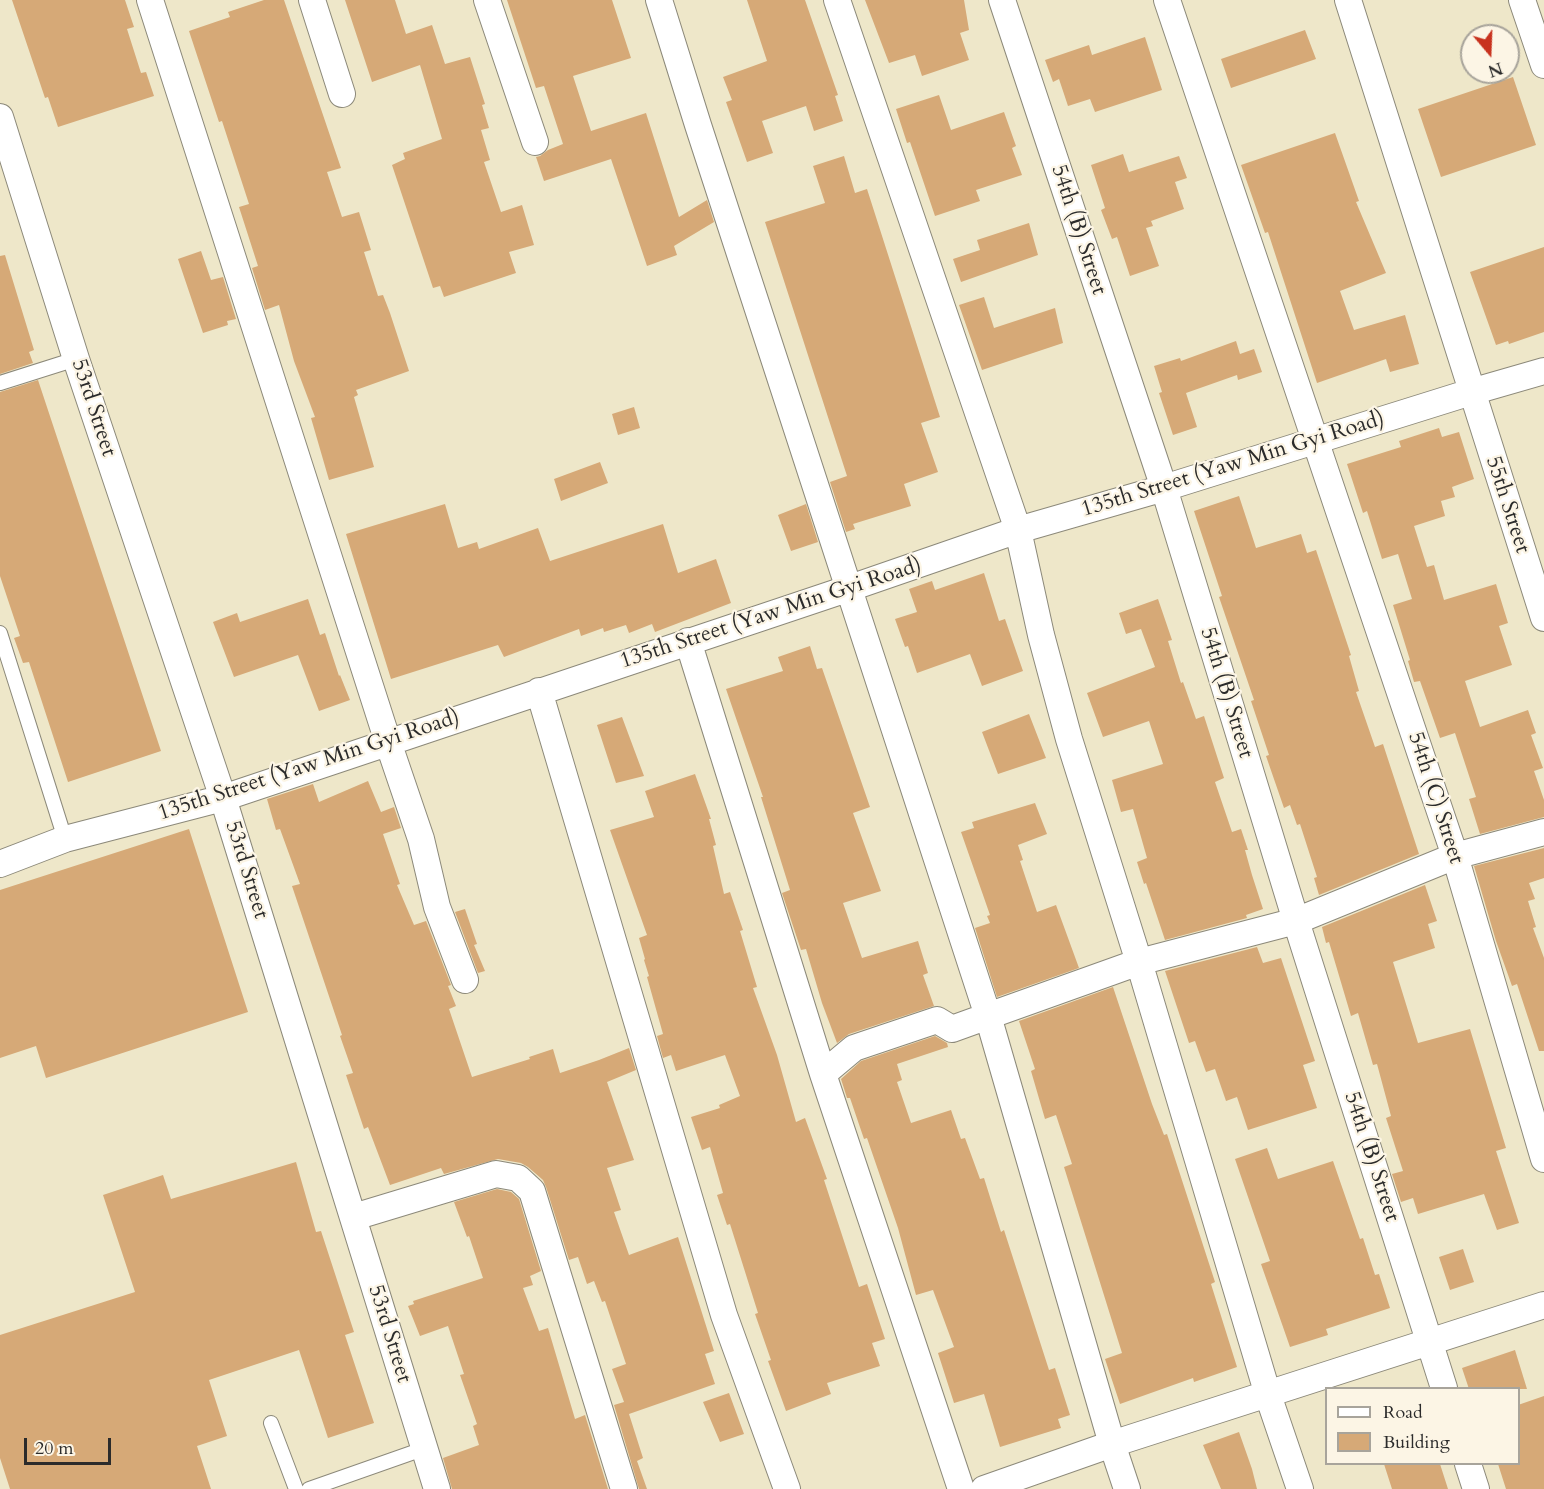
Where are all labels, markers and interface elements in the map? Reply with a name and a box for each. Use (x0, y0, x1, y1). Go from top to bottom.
north arrow (1460, 24, 1520, 84)
text: N (1485, 56, 1505, 82)
street label: 54th (B) Street (1045, 162, 1111, 298)
street label: 53rd Street (65, 356, 121, 460)
street label: 135th Street (Yaw Min Gyi Road) (1078, 406, 1388, 524)
street label: 55th Street (1479, 453, 1535, 557)
street label: 135th Street (Yaw Min Gyi Road) (617, 553, 925, 675)
street label: 54th (B) Street (1194, 624, 1258, 762)
street label: 135th Street (Yaw Min Gyi Road) (155, 705, 463, 827)
street label: 54th (C) Street (1401, 729, 1469, 867)
street label: 53rd Street (219, 818, 273, 922)
street label: 54th (B) Street (1338, 1089, 1404, 1225)
street label: 53rd Street (362, 1282, 416, 1386)
legend (1325, 1387, 1520, 1465)
text: Road (1383, 1400, 1423, 1425)
scale bar (27, 1426, 114, 1464)
text: Building (1383, 1430, 1450, 1455)
text: 20 m (35, 1436, 74, 1461)

